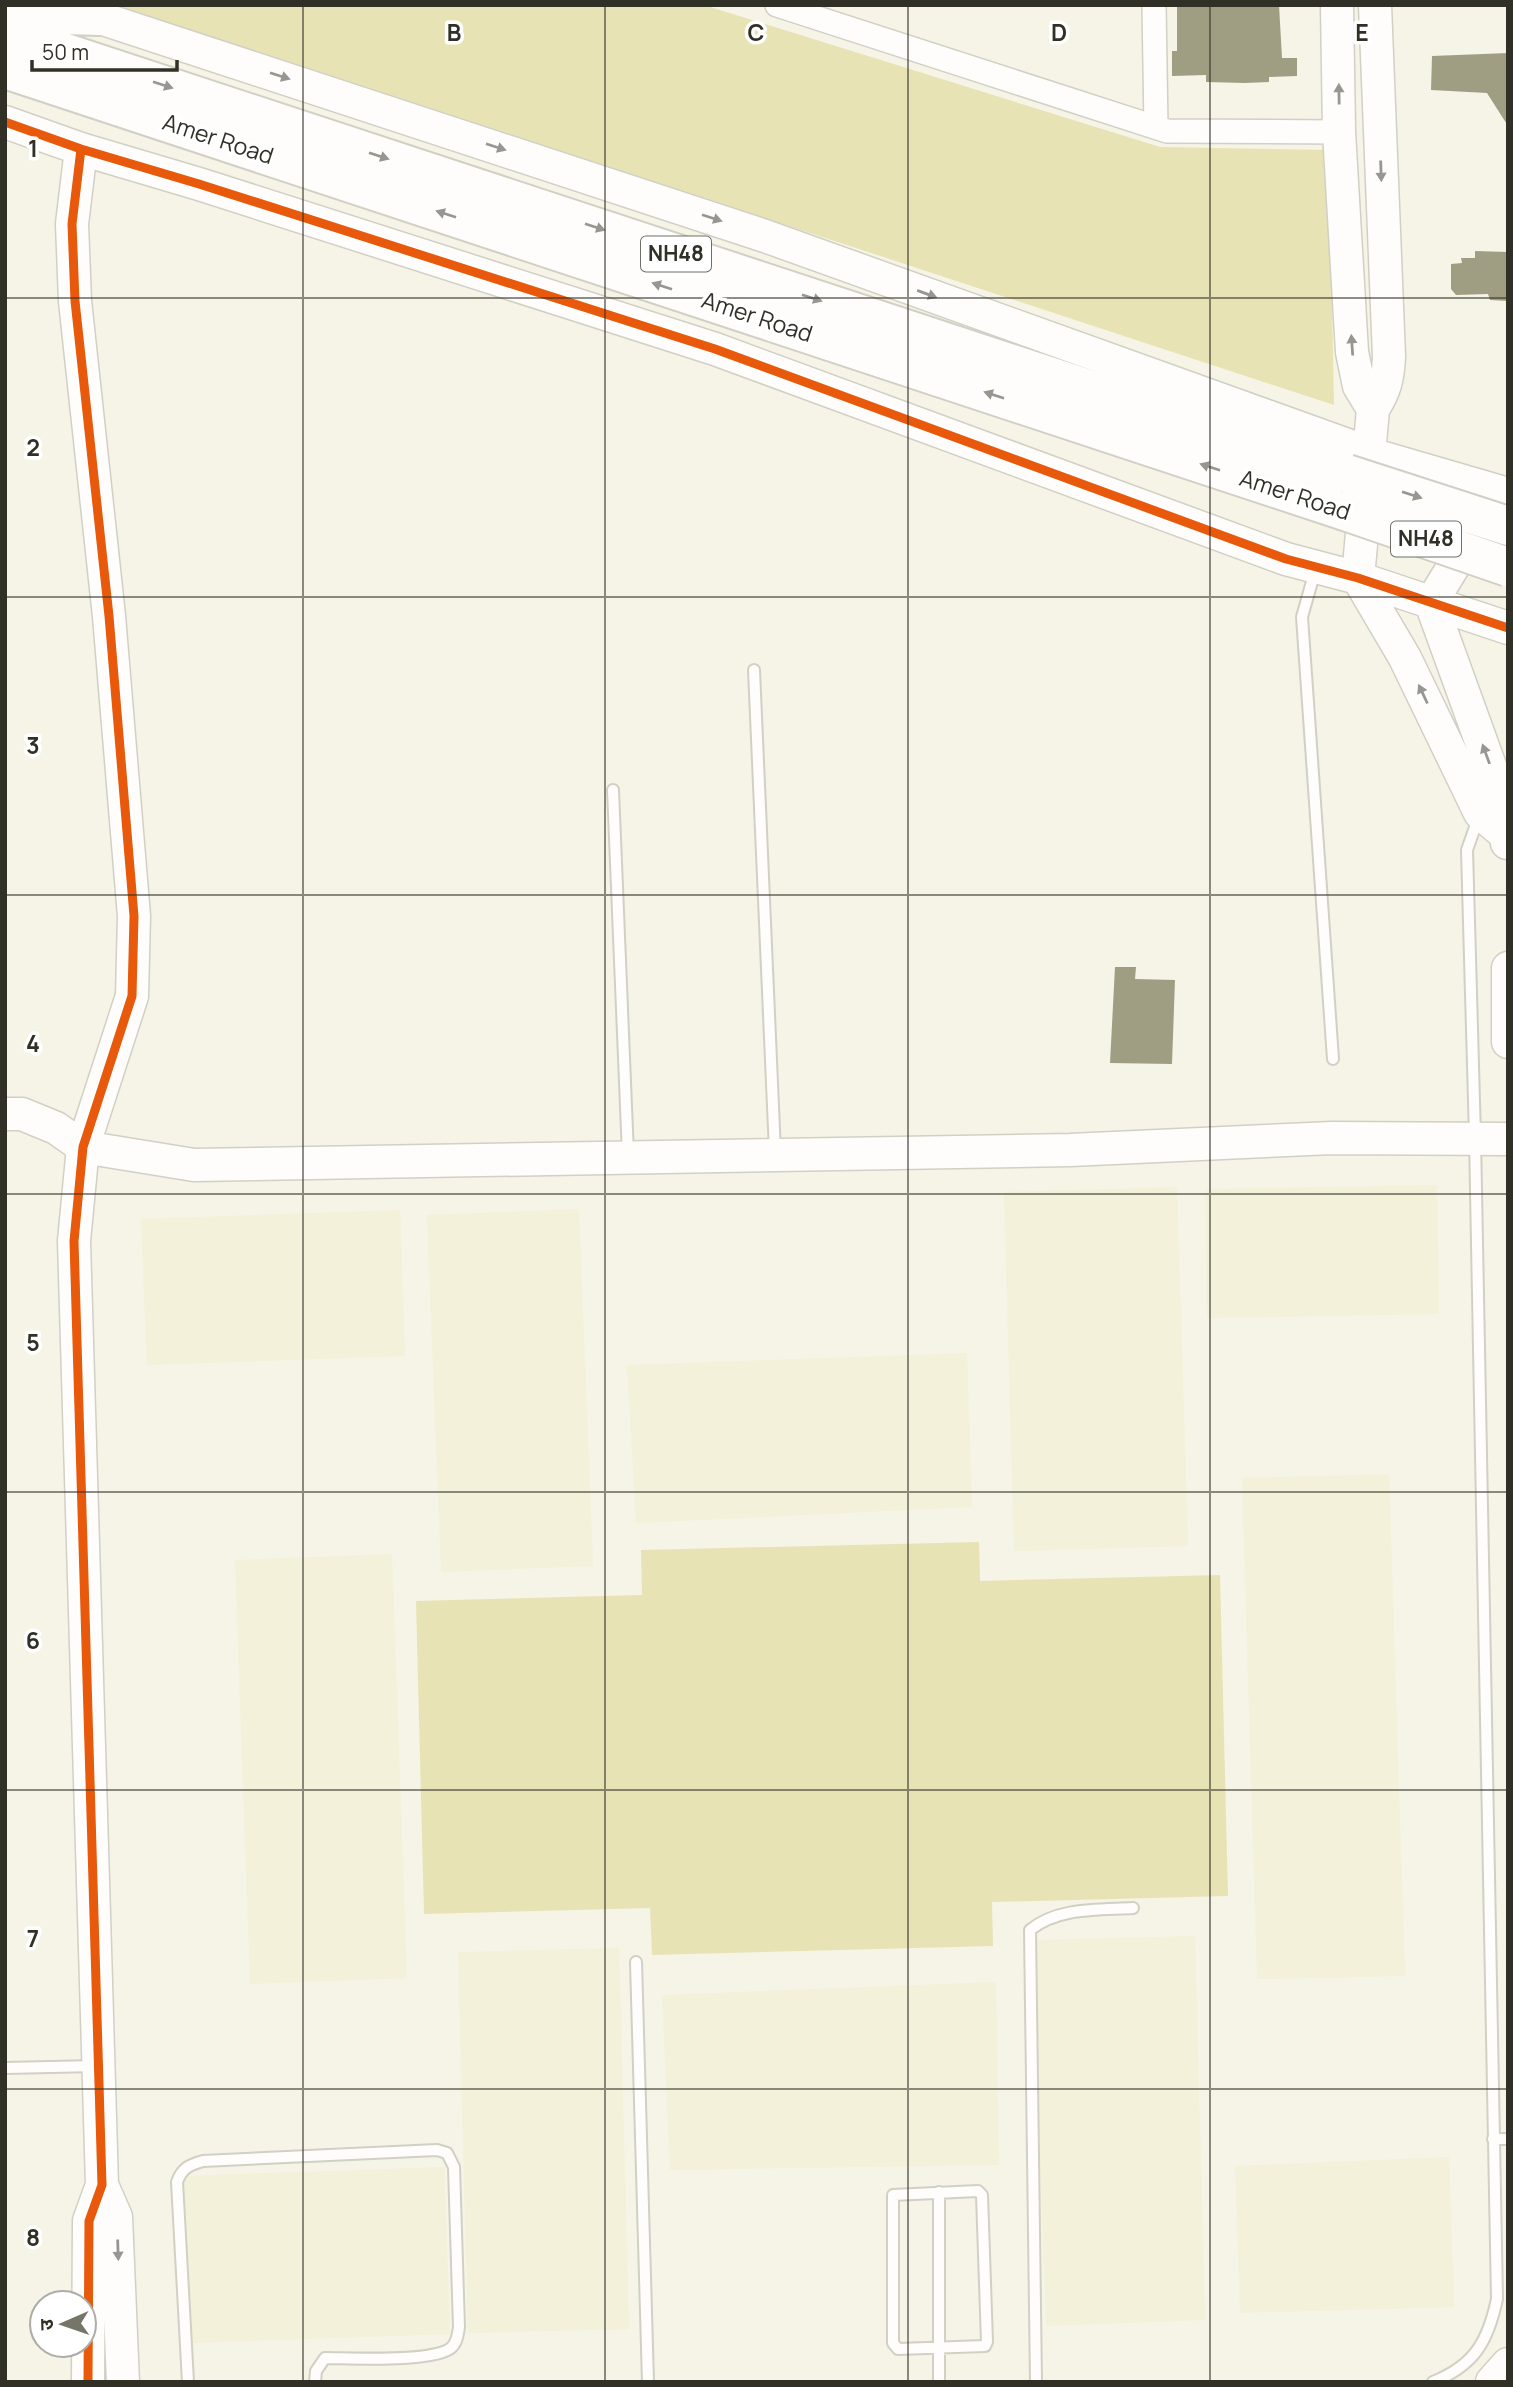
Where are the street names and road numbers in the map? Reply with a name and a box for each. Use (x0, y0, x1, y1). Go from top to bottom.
street label: Amer Road (159, 105, 278, 171)
road number: NH48 (641, 236, 711, 272)
street label: Amer Road (698, 283, 817, 349)
street label: Amer Road (1236, 461, 1355, 527)
road number: NH48 (1391, 522, 1461, 556)

